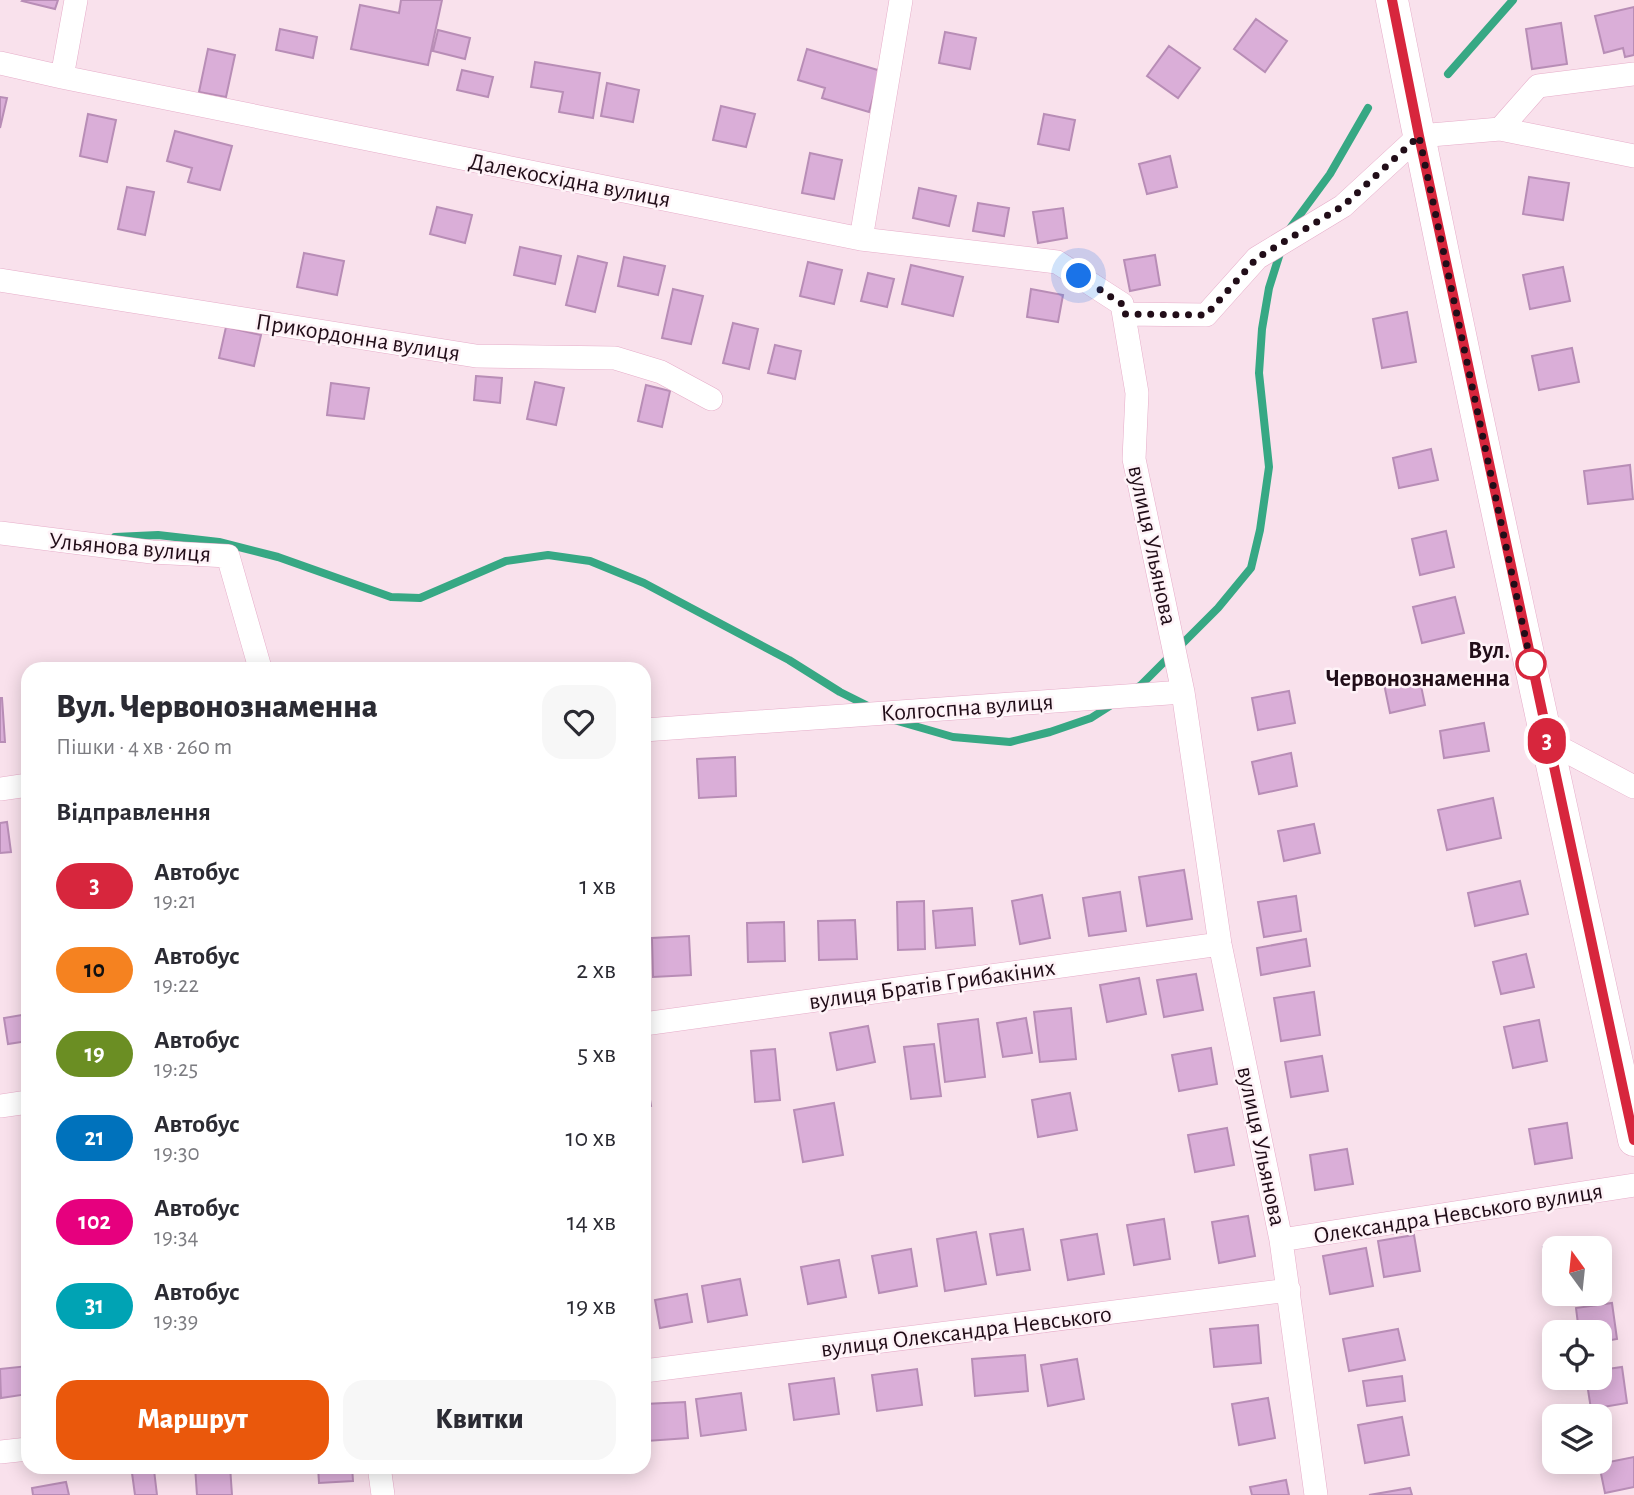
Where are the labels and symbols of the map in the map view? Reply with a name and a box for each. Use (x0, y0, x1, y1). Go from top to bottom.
street label: Далекосхідна вулиця (467, 150, 673, 212)
your location (1061, 258, 1096, 293)
street label: Прикордонна вулиця (254, 310, 462, 366)
street label: вулиця Ульянова (1123, 463, 1181, 627)
street label: Ульянова вулиця (48, 529, 212, 567)
place label: Вул. Червонознаменна (1326, 639, 1510, 691)
marker: Вул. Червонознаменна (1516, 649, 1546, 679)
street label: Колгоспна вулиця (880, 690, 1054, 726)
line badge: 3 (1524, 718, 1570, 764)
street label: вулиця Братів Грибакіних (807, 956, 1057, 1014)
street label: вулиця Ульянова (1232, 1064, 1290, 1228)
street label: Олександра Невського вулиця (1312, 1179, 1605, 1249)
north arrow (1542, 1236, 1612, 1306)
street label: вулиця Олександра Невського (819, 1302, 1113, 1362)

